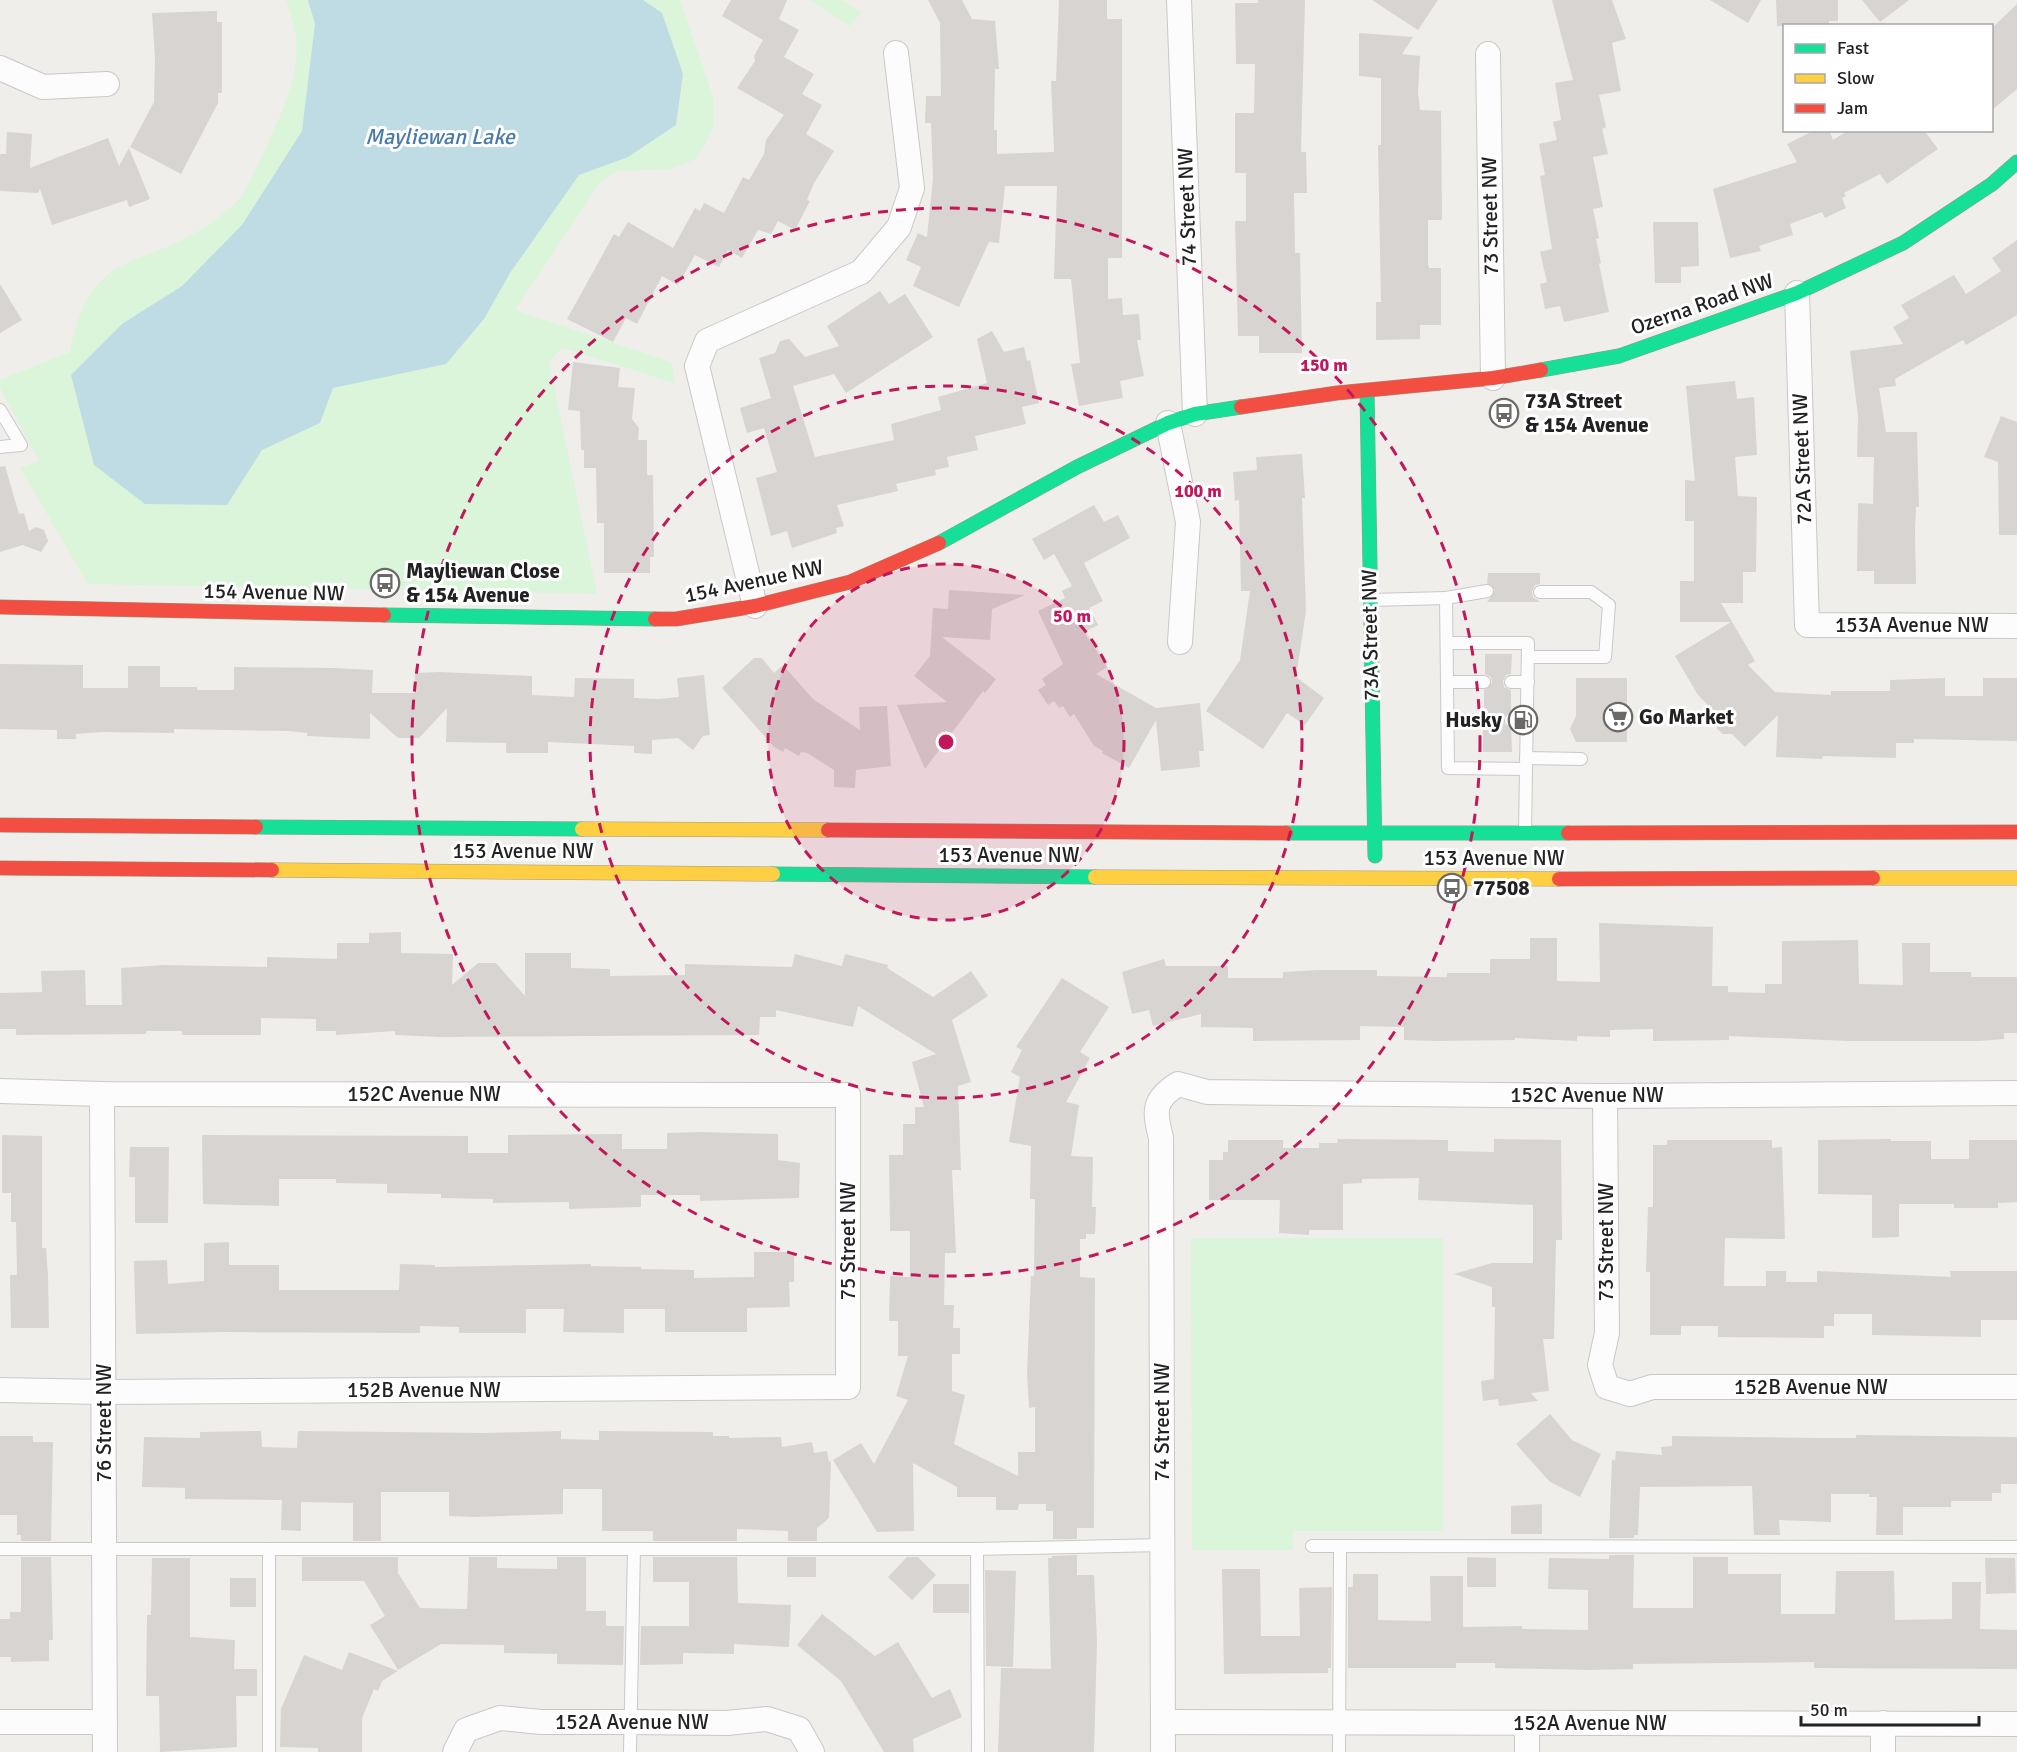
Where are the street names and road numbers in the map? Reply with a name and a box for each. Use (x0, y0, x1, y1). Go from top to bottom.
street label: 74 Street NW (1172, 147, 1202, 267)
street label: 73 Street NW (1476, 156, 1504, 276)
street label: Ozerna Road NW (1627, 267, 1777, 341)
street label: 72A Street NW (1787, 393, 1817, 525)
street label: 154 Avenue NW (682, 554, 826, 608)
street label: 73A Street NW (1356, 569, 1384, 701)
street label: 154 Avenue NW (203, 578, 345, 606)
street label: 153A Avenue NW (1835, 612, 1989, 638)
street label: 153 Avenue NW (452, 838, 594, 864)
street label: 153 Avenue NW (938, 842, 1080, 868)
street label: 153 Avenue NW (1423, 845, 1565, 871)
street label: 152C Avenue NW (347, 1081, 501, 1107)
street label: 152C Avenue NW (1510, 1082, 1664, 1108)
street label: 75 Street NW (835, 1181, 861, 1300)
street label: 73 Street NW (1593, 1182, 1619, 1301)
street label: 74 Street NW (1149, 1362, 1175, 1481)
street label: 76 Street NW (91, 1363, 117, 1482)
street label: 152B Avenue NW (1734, 1374, 1888, 1400)
street label: 152B Avenue NW (347, 1377, 501, 1403)
street label: 152A Avenue NW (555, 1709, 709, 1735)
street label: 152A Avenue NW (1513, 1710, 1667, 1736)

